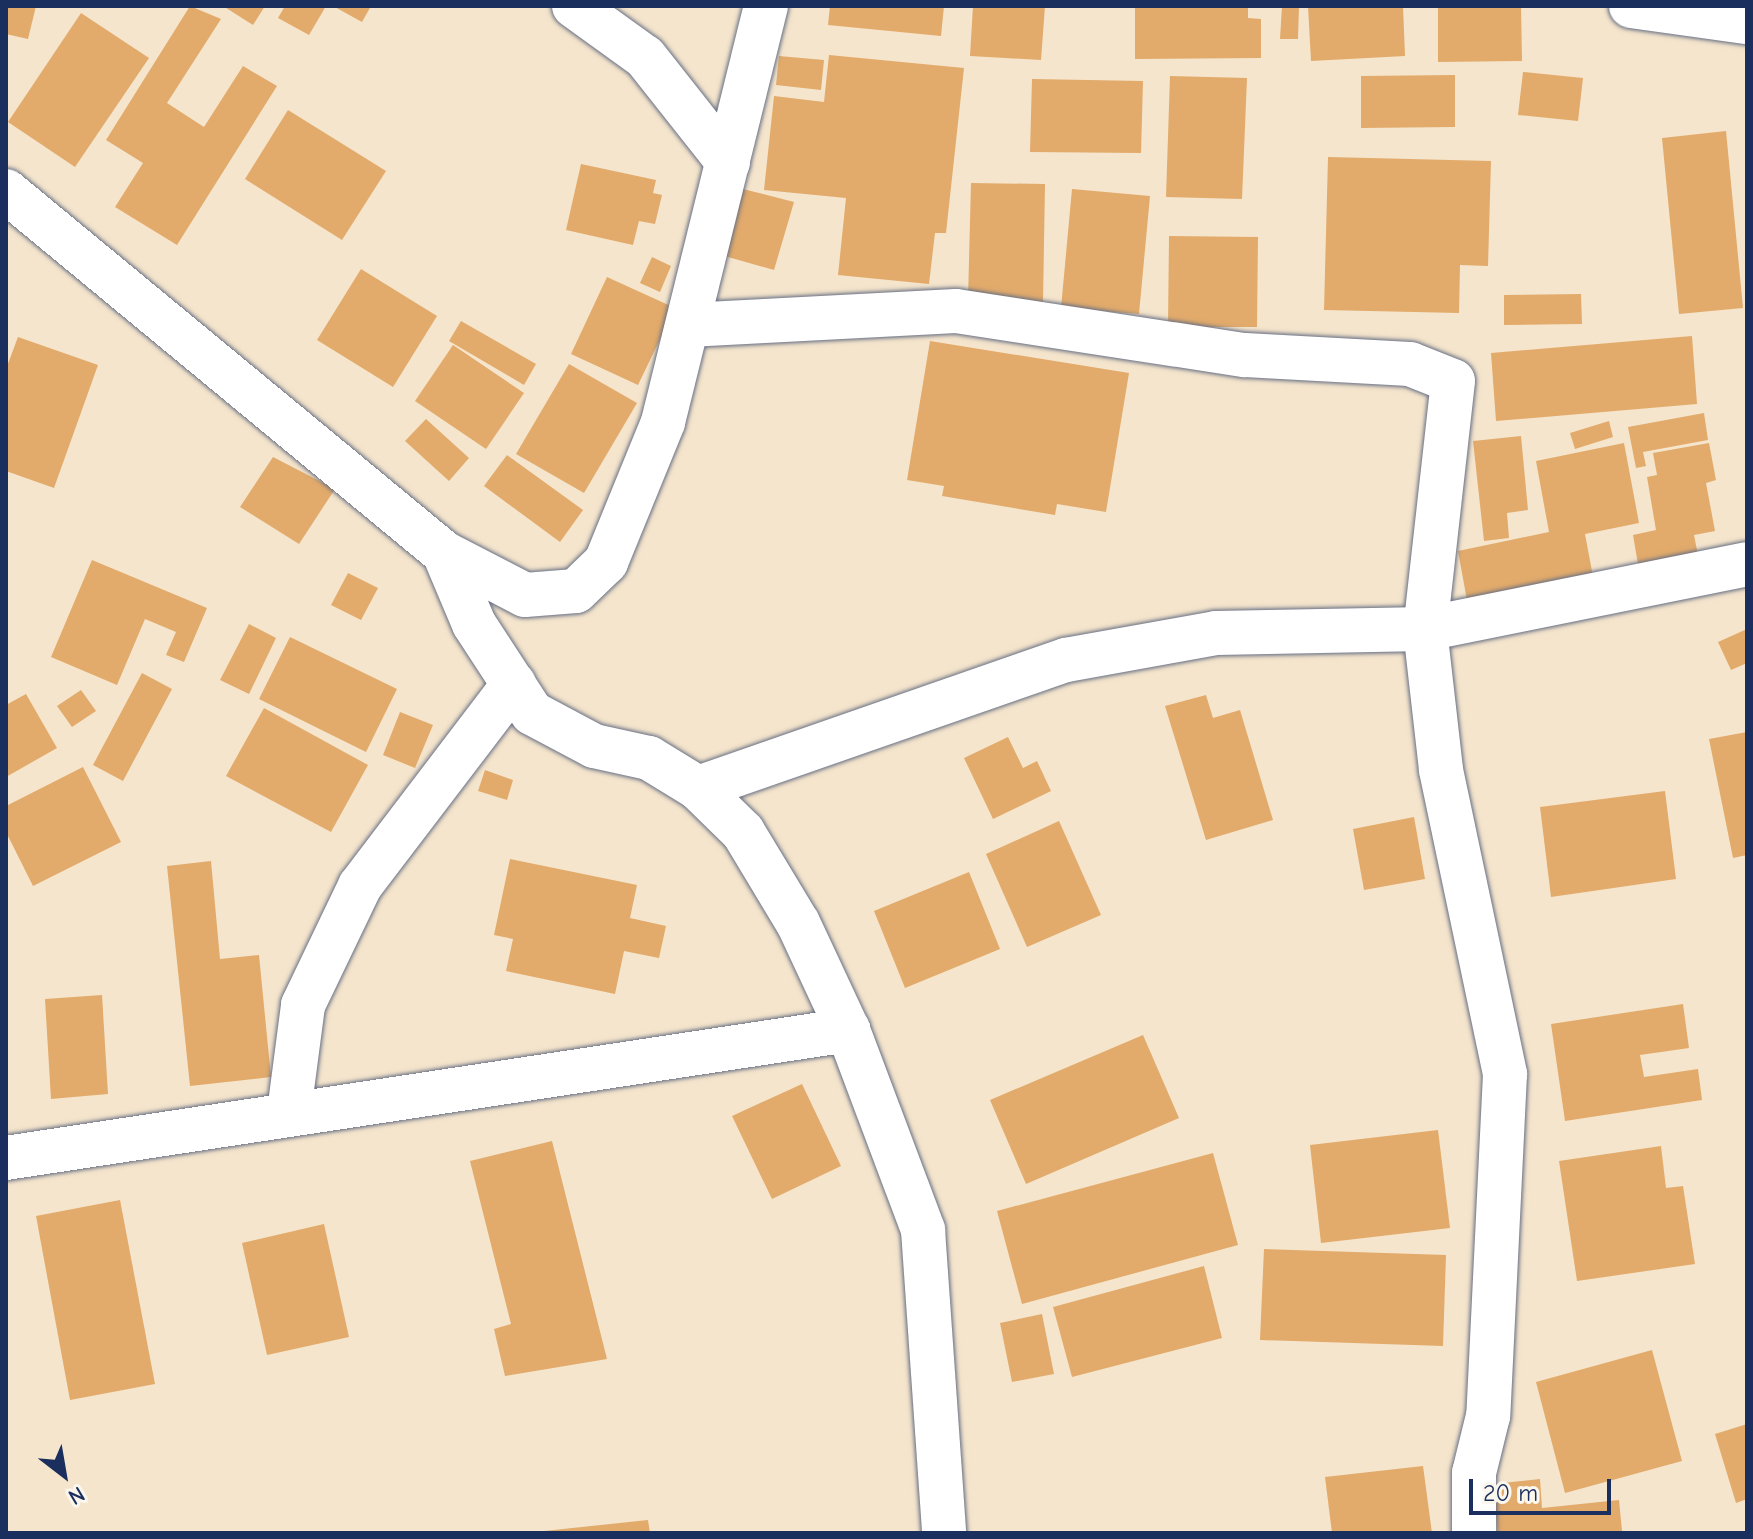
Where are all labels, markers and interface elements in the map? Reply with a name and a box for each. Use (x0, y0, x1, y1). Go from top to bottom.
north arrow (24, 1435, 104, 1515)
scale bar (1473, 1463, 1615, 1513)
text: 20 m (1483, 1479, 1538, 1507)
text: N (64, 1481, 89, 1510)

